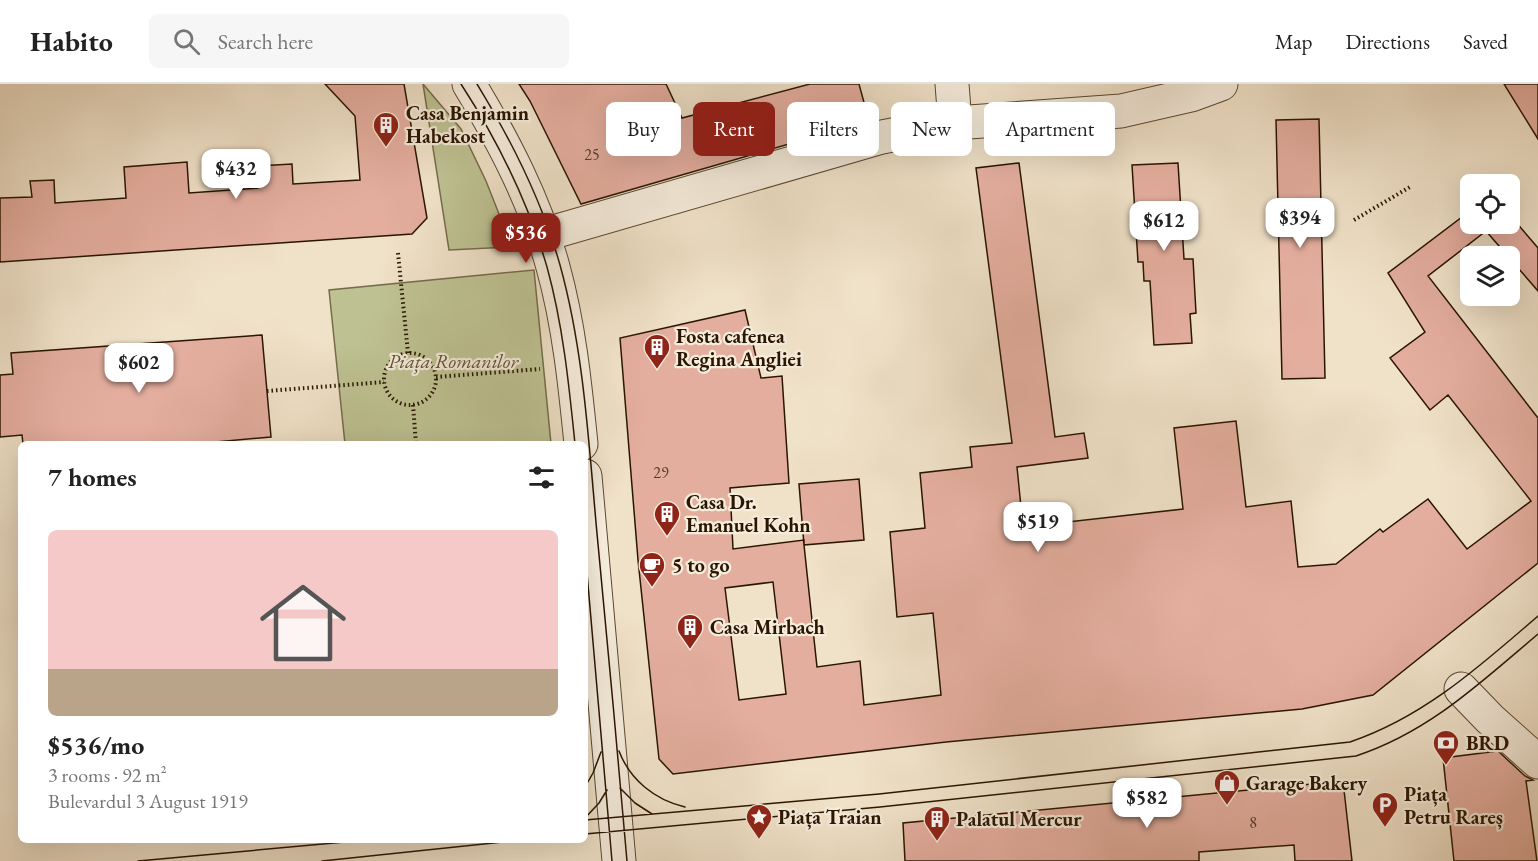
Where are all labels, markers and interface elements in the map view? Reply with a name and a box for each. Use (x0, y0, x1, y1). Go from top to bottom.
search box (149, 14, 569, 68)
text: Habito (30, 23, 113, 59)
icon: search (170, 25, 203, 58)
text: Search here (218, 27, 313, 56)
text: Map (1275, 28, 1312, 55)
text: Directions (1345, 28, 1430, 55)
text: Saved (1463, 28, 1508, 55)
place label: Casa Benjamin Habekost (406, 100, 529, 149)
chip: Buy (606, 102, 681, 156)
chip: Rent (693, 102, 775, 156)
chip: Filters (787, 102, 879, 156)
chip: New (891, 102, 972, 156)
chip: Apartment (984, 102, 1115, 156)
building icon: Casa Benjamin Habekost (371, 110, 401, 148)
house number: 25 (584, 144, 600, 165)
pin: $432 (200, 149, 272, 200)
text: $432 (216, 155, 256, 181)
map controls (1460, 174, 1520, 306)
button: locate (1460, 174, 1520, 234)
pin: $394 (1264, 198, 1336, 249)
pin: $612 (1128, 201, 1200, 252)
text: $394 (1280, 204, 1320, 230)
text: $612 (1144, 207, 1184, 233)
pin: $536 (490, 213, 562, 264)
text: $536 (506, 219, 546, 245)
button: layers (1460, 246, 1520, 306)
place label: Fosta cafenea Regina Angliei (676, 323, 802, 372)
building icon: Fosta cafenea Regina Angliei (642, 332, 672, 370)
pin: $602 (103, 343, 175, 394)
park label: Piața Romanilor (388, 348, 519, 374)
text: $602 (119, 349, 159, 375)
text: 7 homes (48, 460, 137, 494)
icon: filters (525, 461, 558, 494)
house number: 29 (653, 462, 669, 483)
place label: Casa Dr. Emanuel Kohn (686, 489, 811, 538)
building icon: Casa Dr. Emanuel Kohn (652, 499, 682, 537)
pin: $519 (1002, 502, 1074, 553)
text: $519 (1018, 508, 1058, 534)
cafe icon: 5 to go (637, 550, 667, 588)
place label: 5 to go (672, 552, 730, 578)
icon: home (249, 569, 357, 677)
building icon: Casa Mirbach (675, 612, 705, 650)
place label: Casa Mirbach (710, 614, 825, 640)
text: $536/mo (48, 728, 144, 762)
bank icon: BRD (1431, 728, 1461, 766)
place label: BRD (1466, 730, 1509, 756)
text: 3 rooms · 92 m² (48, 762, 167, 788)
shop icon: Garage Bakery (1212, 768, 1242, 806)
place label: Garage Bakery (1246, 770, 1368, 796)
pin: $582 (1111, 778, 1183, 829)
place label: Piața Petru Rareș (1404, 781, 1503, 830)
text: $582 (1127, 784, 1167, 810)
text: Bulevardul 3 August 1919 (48, 788, 248, 814)
parking icon: Piața Petru Rareș (1370, 790, 1400, 828)
place icon: Piața Traian (744, 802, 774, 840)
place label: Piața Traian (778, 804, 882, 830)
building icon: Palatul Mercur (922, 804, 952, 842)
place label: Palatul Mercur (956, 806, 1082, 832)
house number: 8 (1249, 812, 1257, 833)

